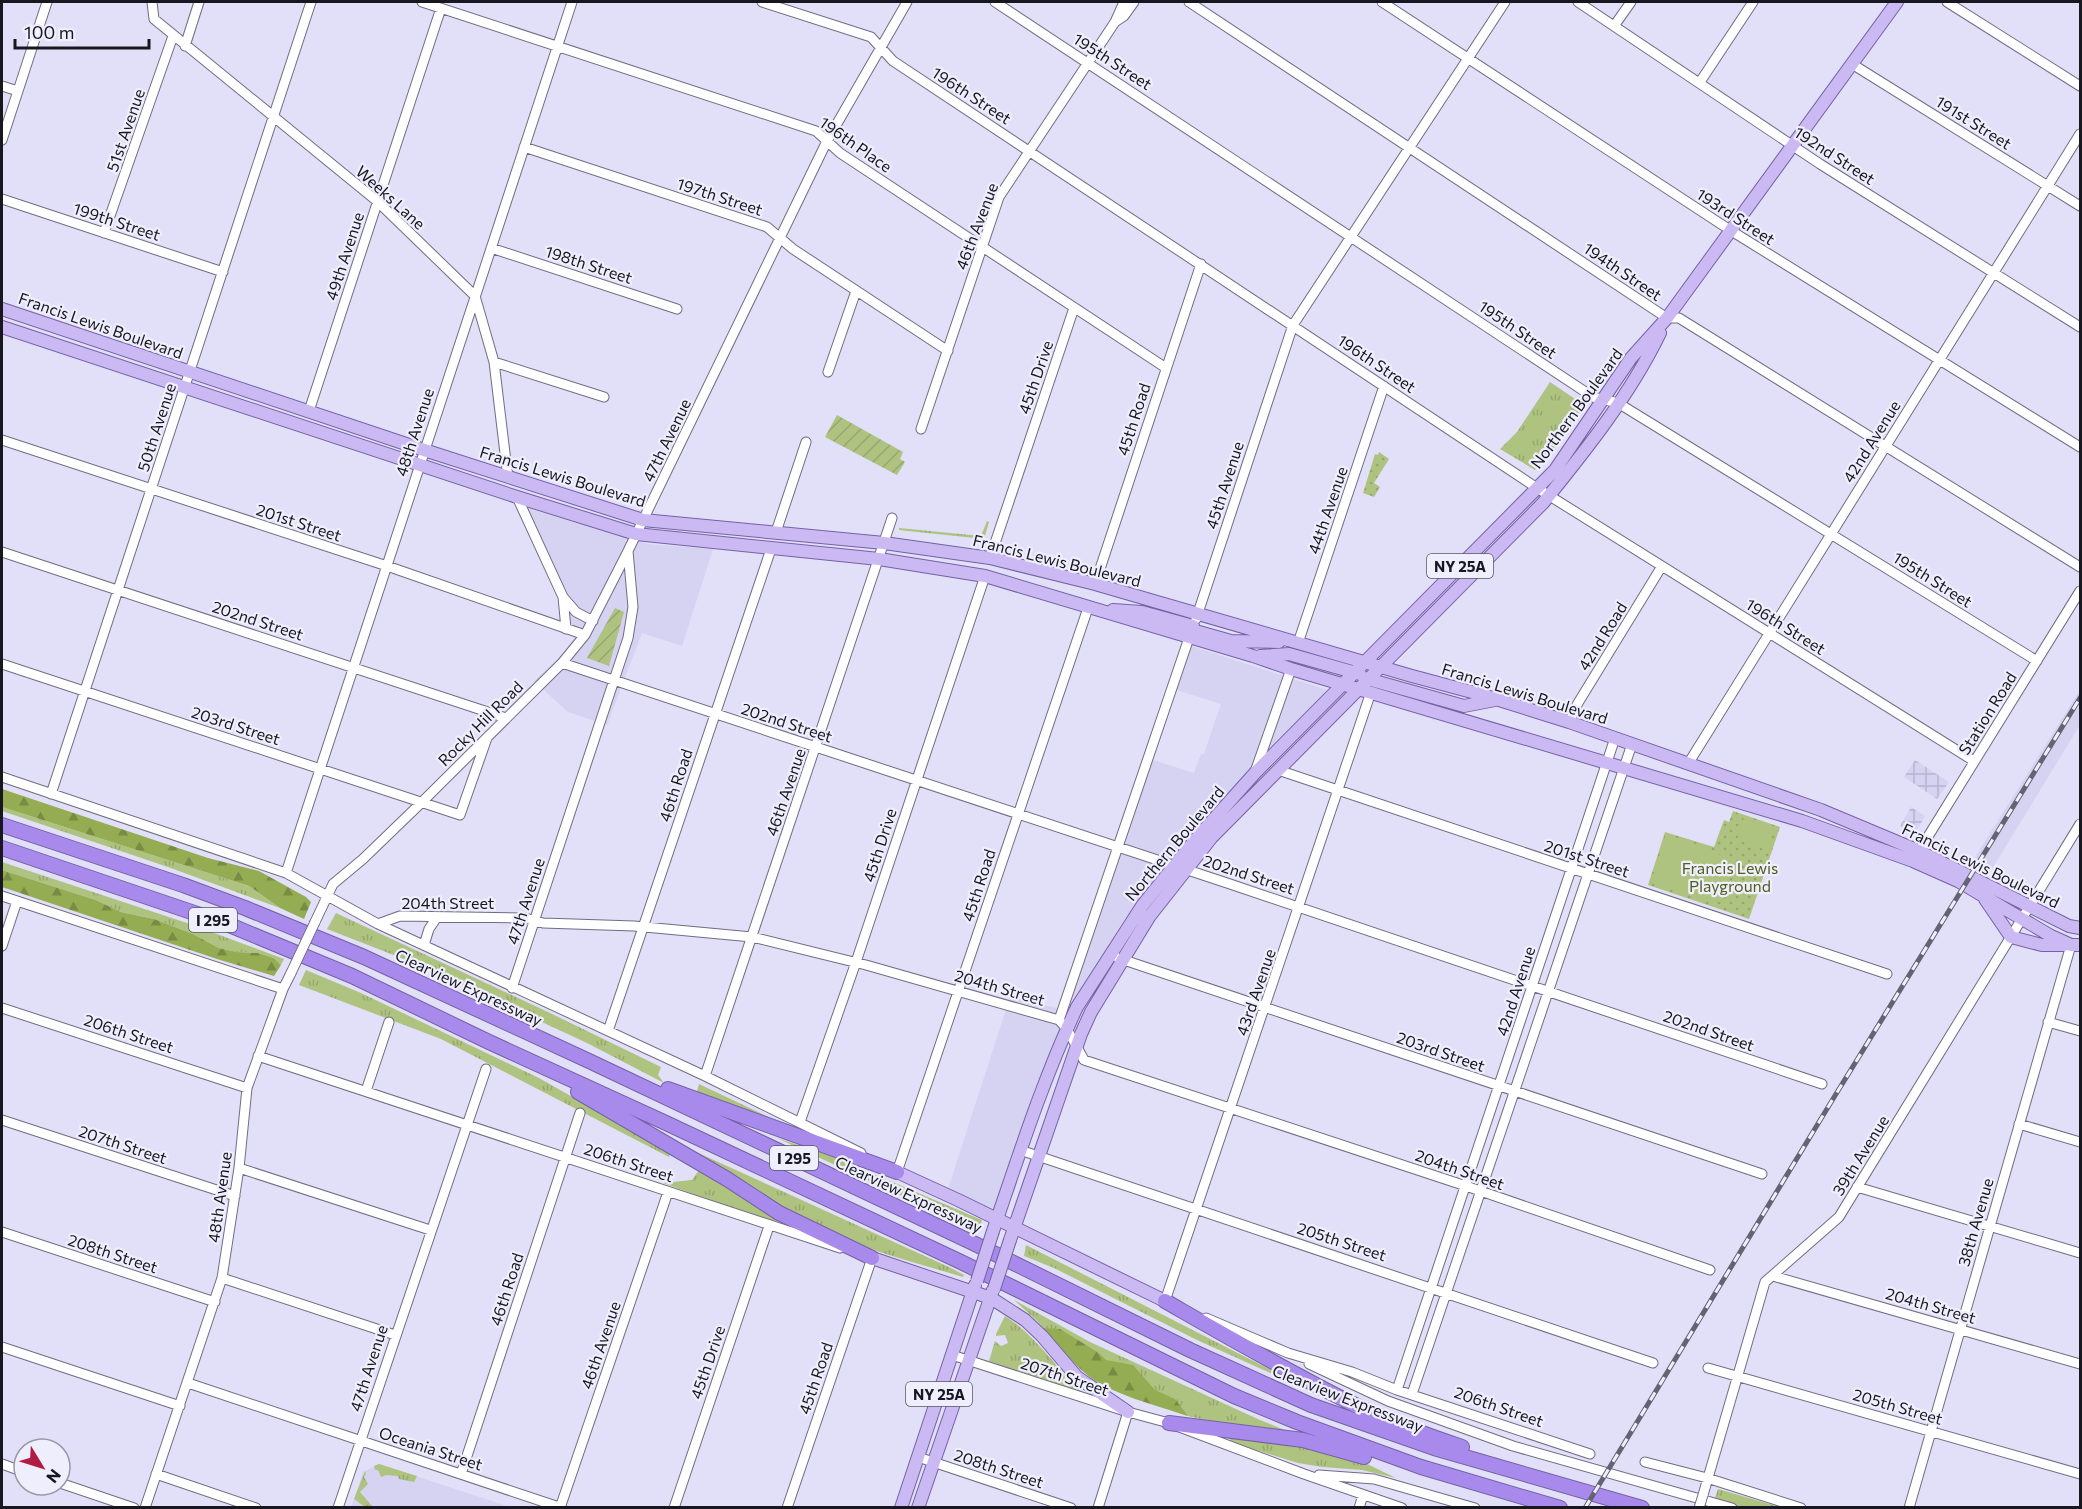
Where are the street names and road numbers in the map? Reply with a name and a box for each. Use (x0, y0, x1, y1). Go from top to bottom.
street label: 195th Street (1070, 29, 1156, 94)
street label: 196th Street (929, 62, 1015, 128)
street label: 51st Avenue (102, 86, 148, 174)
street label: 191st Street (1933, 91, 2016, 153)
street label: 196th Place (816, 112, 896, 176)
street label: 192nd Street (1791, 122, 1879, 188)
street label: Weeks Lane (353, 161, 429, 233)
street label: 197th Street (675, 173, 766, 219)
street label: 46th Avenue (951, 180, 1001, 272)
street label: 193rd Street (1693, 184, 1779, 249)
street label: 199th Street (71, 198, 163, 244)
street label: 49th Avenue (321, 210, 367, 302)
street label: 194th Street (1580, 238, 1666, 304)
street label: 198th Street (543, 241, 635, 287)
street label: Francis Lewis Boulevard (16, 288, 186, 362)
street label: 195th Street (1475, 296, 1561, 362)
street label: 196th Street (1334, 330, 1420, 396)
street label: 45th Drive (1014, 338, 1056, 416)
street label: Northern Boulevard (1526, 344, 1626, 472)
street label: 50th Avenue (133, 380, 179, 474)
street label: 45th Road (1112, 380, 1154, 458)
street label: 48th Avenue (391, 386, 437, 478)
street label: 47th Avenue (638, 395, 694, 485)
street label: 42nd Avenue (1838, 397, 1904, 485)
street label: 45th Avenue (1201, 439, 1247, 531)
street label: Francis Lewis Boulevard (478, 442, 648, 510)
street label: 44th Avenue (1303, 464, 1351, 556)
street label: 201st Street (254, 499, 344, 545)
street label: Francis Lewis Boulevard (971, 530, 1143, 590)
street label: 195th Street (1890, 547, 1976, 611)
road number: NY 25A (1427, 554, 1493, 578)
street label: 196th Street (1743, 594, 1830, 658)
street label: 202nd Street (210, 596, 306, 644)
street label: 42nd Road (1574, 598, 1630, 674)
street label: Francis Lewis Boulevard (1440, 659, 1610, 727)
street label: Station Road (1954, 668, 2020, 758)
street label: Rocky Hill Road (434, 677, 526, 769)
street label: 202nd Street (739, 698, 835, 746)
street label: 203rd Street (189, 702, 283, 748)
street label: 46th Road (654, 746, 696, 824)
street label: 46th Avenue (761, 746, 809, 838)
street label: Northern Boulevard (1121, 782, 1227, 904)
street label: 45th Drive (858, 806, 900, 884)
street label: Francis Lewis Boulevard (1899, 819, 2063, 911)
street label: 201st Street (1542, 835, 1632, 881)
street label: 45th Road (957, 846, 999, 924)
street label: 202nd Street (1201, 850, 1297, 898)
street label: 47th Avenue (502, 855, 548, 947)
street label: 204th Street (402, 893, 495, 912)
road number: I 295 (189, 908, 237, 932)
street label: 42nd Avenue (1492, 944, 1538, 1038)
street label: Clearview Expressway (392, 945, 546, 1029)
street label: 43rd Avenue (1231, 946, 1279, 1038)
street label: 204th Street (953, 965, 1048, 1009)
street label: 202nd Street (1661, 1006, 1757, 1055)
street label: 206th Street (82, 1010, 177, 1057)
street label: 203rd Street (1394, 1027, 1488, 1075)
street label: 39th Avenue (1828, 1111, 1892, 1199)
street label: 207th Street (76, 1121, 170, 1167)
street label: 206th Street (582, 1139, 677, 1186)
street label: 204th Street (1413, 1145, 1507, 1193)
road number: I 295 (770, 1146, 818, 1170)
street label: 48th Avenue (203, 1150, 235, 1244)
street label: Clearview Expressway (832, 1152, 986, 1236)
street label: 38th Avenue (1953, 1176, 1997, 1268)
street label: 205th Street (1295, 1218, 1389, 1264)
street label: 208th Street (66, 1230, 161, 1277)
street label: 46th Road (485, 1250, 527, 1328)
street label: 204th Street (1884, 1283, 1979, 1327)
street label: 46th Avenue (576, 1299, 624, 1391)
street label: 47th Avenue (345, 1322, 391, 1414)
street label: 45th Drive (686, 1323, 728, 1401)
street label: 45th Road (794, 1339, 836, 1417)
street label: 207th Street (1018, 1353, 1112, 1399)
street label: Clearview Expressway (1270, 1360, 1426, 1436)
road number: NY 25A (906, 1382, 972, 1406)
street label: 206th Street (1452, 1382, 1546, 1430)
street label: 205th Street (1851, 1384, 1945, 1428)
street label: Oceania Street (377, 1422, 486, 1474)
street label: 208th Street (952, 1445, 1047, 1492)

